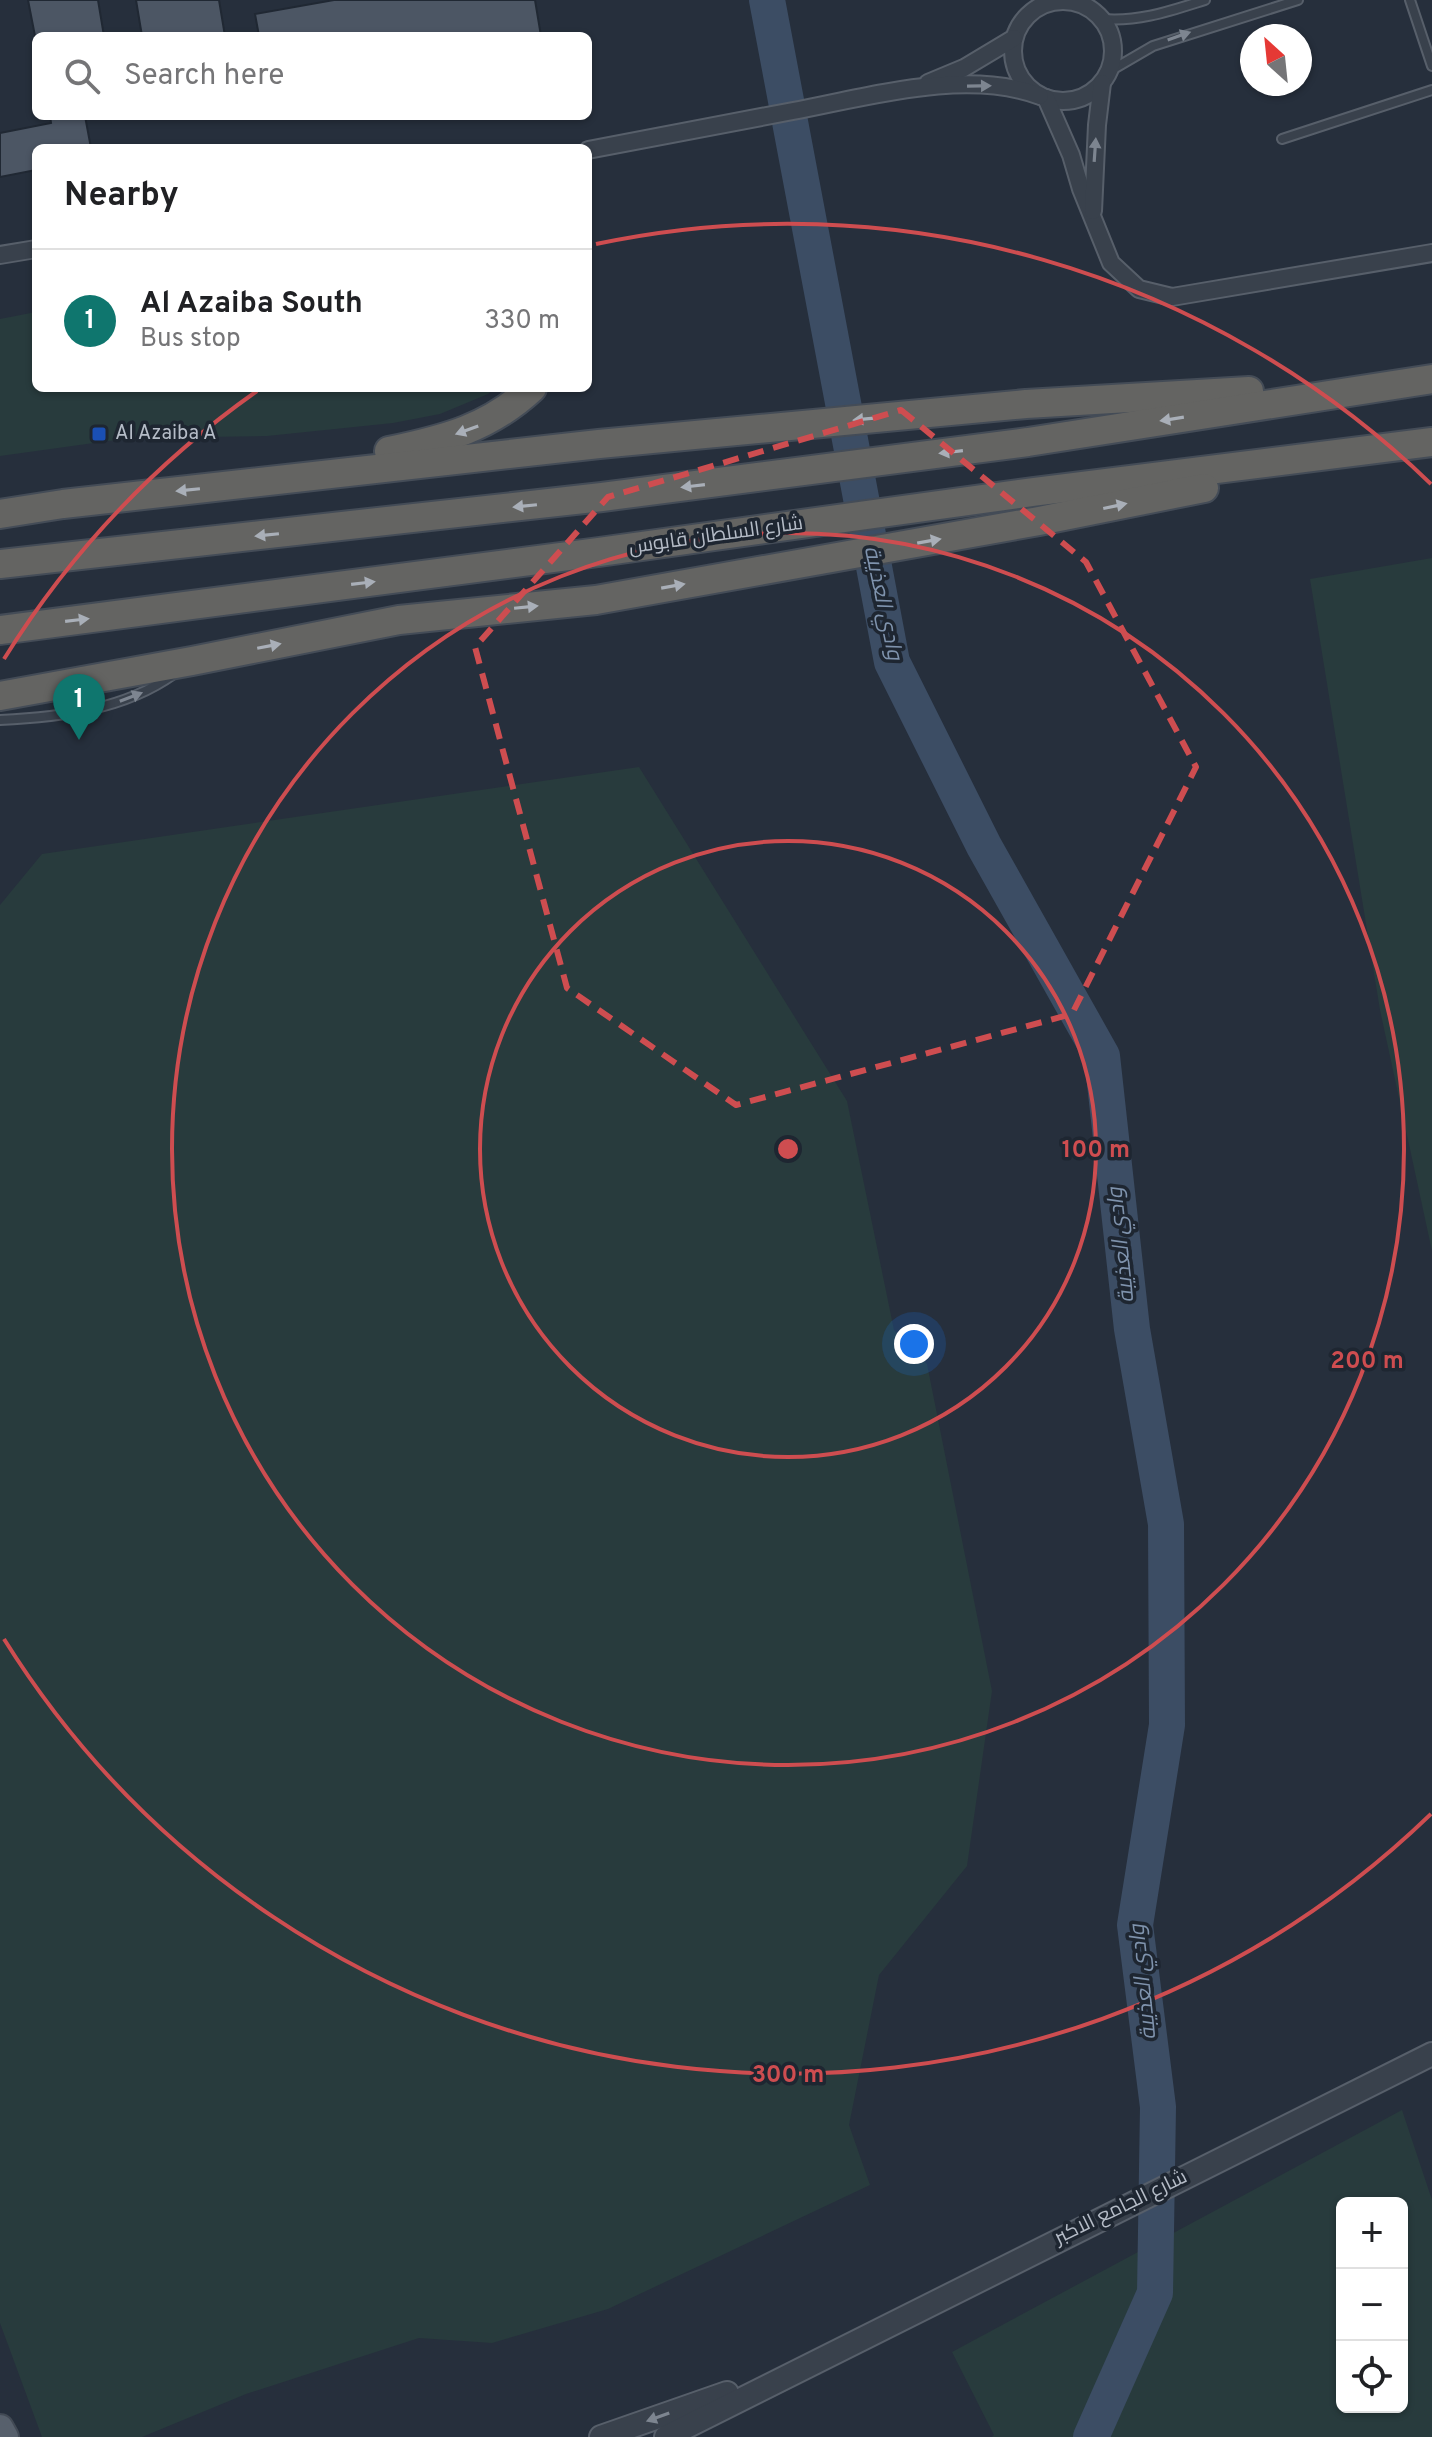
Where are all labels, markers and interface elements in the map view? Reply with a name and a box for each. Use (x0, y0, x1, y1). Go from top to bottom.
north arrow (1240, 24, 1312, 96)
one-way arrow (1168, 30, 1192, 42)
search box (32, 32, 592, 120)
icon: search (60, 54, 104, 98)
text: Search here (124, 58, 284, 95)
one-way arrow (967, 79, 992, 92)
one-way arrow (1089, 137, 1102, 162)
text: Nearby (64, 175, 179, 218)
text: Al Azaiba South (140, 286, 363, 323)
text: 1 (85, 305, 95, 338)
text: 330 m (484, 305, 560, 338)
text: Bus stop (140, 323, 241, 356)
one-way arrow (852, 413, 877, 426)
one-way arrow (1159, 413, 1184, 426)
place label: Al Azaiba A (115, 421, 217, 447)
one-way arrow (455, 424, 479, 437)
marker: Al Azaiba A (90, 425, 108, 443)
one-way arrow (938, 446, 963, 459)
one-way arrow (680, 479, 705, 492)
one-way arrow (175, 483, 200, 496)
one-way arrow (1103, 499, 1128, 512)
one-way arrow (512, 500, 537, 513)
street label: شارع السلطان قابوس (627, 511, 805, 561)
one-way arrow (254, 528, 279, 541)
one-way arrow (916, 534, 941, 547)
water label: وادي العذيبة (855, 543, 908, 665)
one-way arrow (351, 576, 376, 589)
one-way arrow (660, 580, 685, 592)
one-way arrow (514, 600, 539, 613)
one-way arrow (65, 613, 90, 626)
one-way arrow (257, 639, 282, 652)
pin: 1 (53, 674, 105, 740)
one-way arrow (119, 690, 143, 703)
centre of rings (774, 1135, 802, 1163)
text: 100 m (1062, 1136, 1130, 1166)
water label: وادي العذيبة (1102, 1184, 1143, 1304)
your location (894, 1324, 934, 1364)
text: 200 m (1330, 1347, 1404, 1377)
water label: وادي العذيبة (1124, 1921, 1165, 2041)
text: 300 m (752, 2061, 824, 2091)
street label: شارع الجامع الاكبر (1049, 2165, 1192, 2252)
map controls (1336, 2197, 1408, 2413)
button: + (1336, 2197, 1408, 2269)
button: − (1336, 2269, 1408, 2341)
button: locate (1336, 2341, 1408, 2413)
one-way arrow (646, 2411, 670, 2424)

